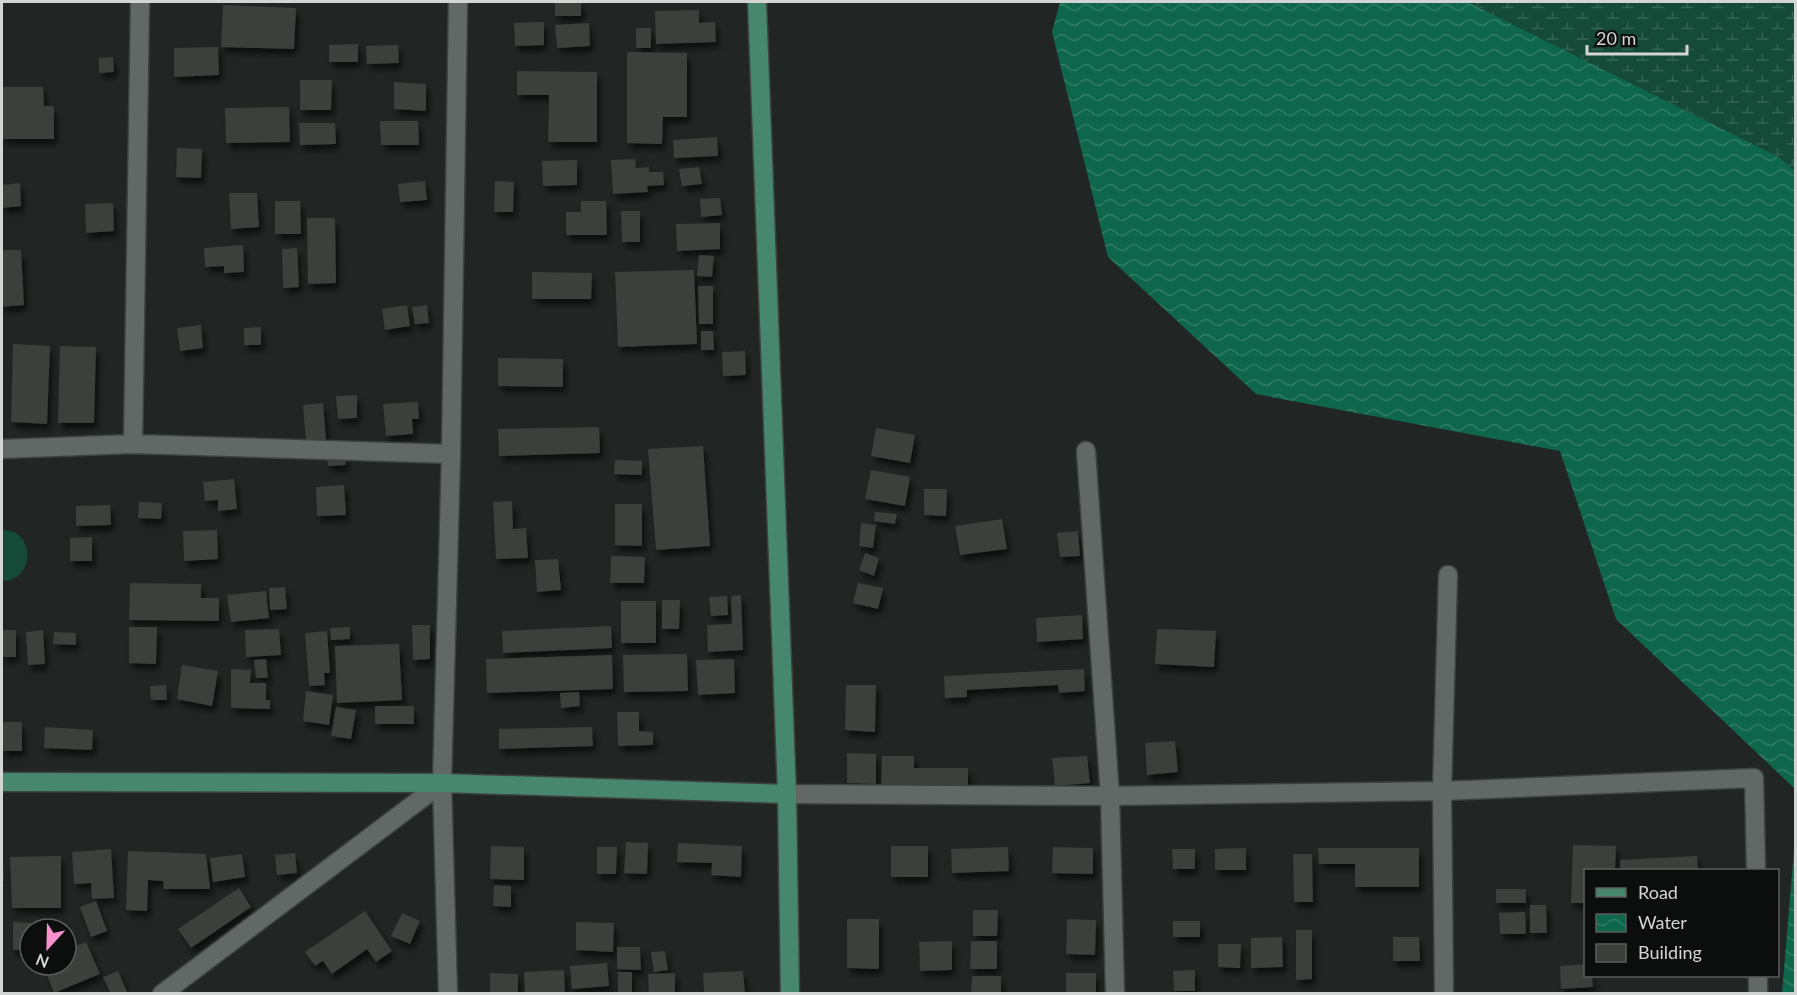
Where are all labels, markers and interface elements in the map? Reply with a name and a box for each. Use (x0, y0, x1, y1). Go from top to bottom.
scale bar (1587, 18, 1688, 56)
text: 20 m (1596, 27, 1636, 49)
legend (1584, 869, 1779, 977)
text: Road (1638, 881, 1678, 903)
text: Water (1638, 911, 1687, 933)
north arrow (18, 917, 78, 977)
text: Building (1638, 941, 1702, 963)
text: N (33, 950, 51, 972)

